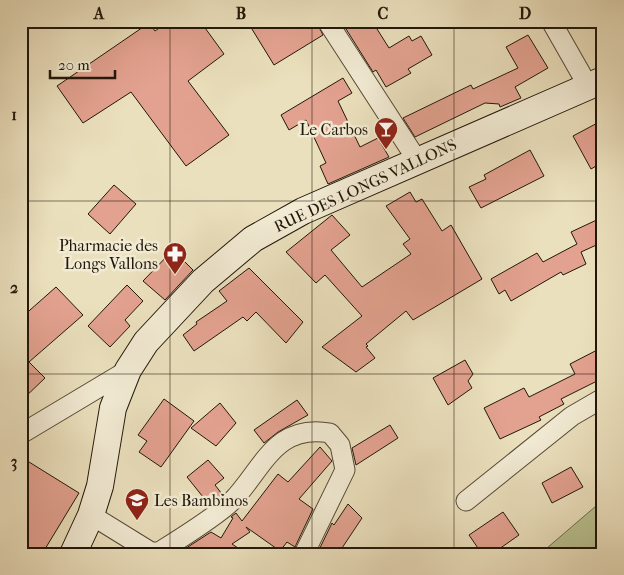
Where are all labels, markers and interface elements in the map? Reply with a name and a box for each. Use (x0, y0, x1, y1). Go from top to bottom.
text: A (93, 4, 105, 23)
text: B (236, 4, 246, 23)
text: C (378, 4, 389, 23)
text: D (519, 4, 531, 23)
scale bar (50, 48, 115, 80)
text: 20 m (58, 56, 90, 74)
text: 1 (11, 105, 17, 124)
bar icon: Le Carbos (373, 116, 399, 150)
place label: Le Carbos (300, 120, 368, 139)
street label: RUE DES LONGS VALLONS (271, 135, 459, 236)
place label: Pharmacie des Longs Vallons (59, 236, 158, 273)
pharmacy icon: Pharmacie des Longs Vallons (162, 241, 188, 275)
text: 2 (10, 278, 18, 297)
text: 3 (11, 452, 17, 472)
school or university icon: Les Bambinos (124, 487, 150, 521)
place label: Les Bambinos (154, 491, 248, 510)

